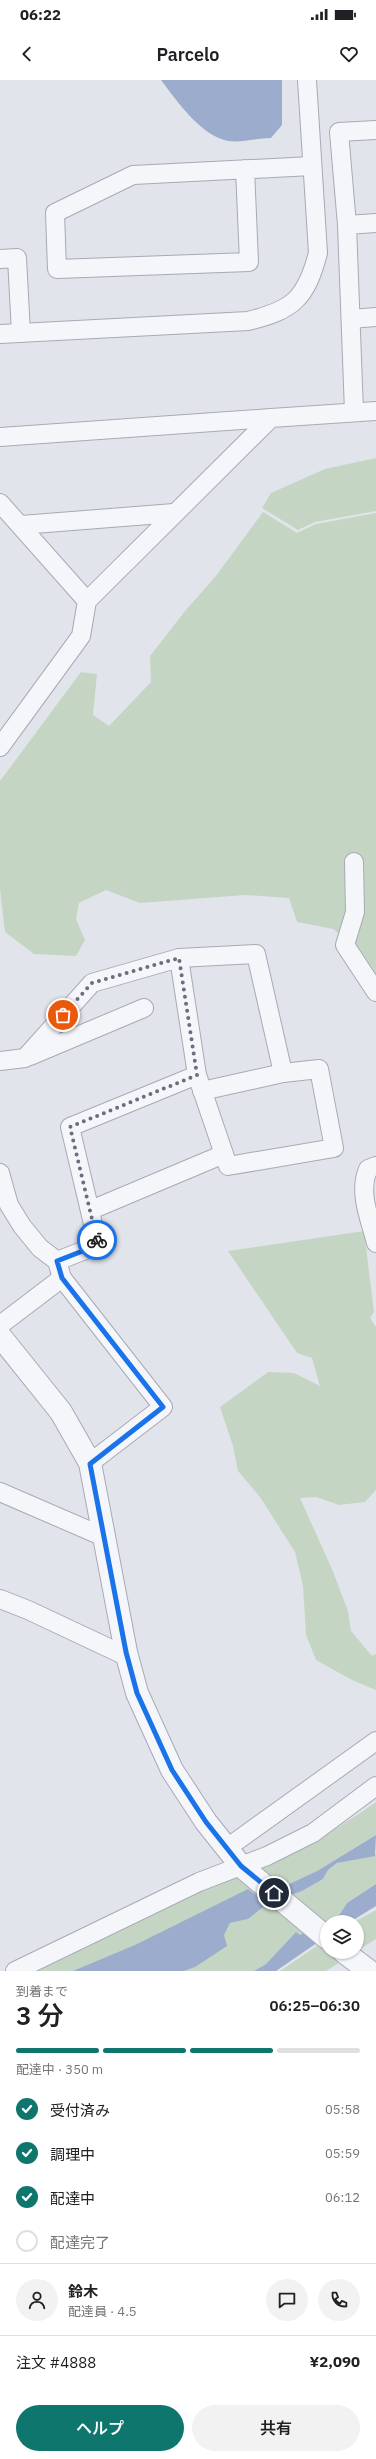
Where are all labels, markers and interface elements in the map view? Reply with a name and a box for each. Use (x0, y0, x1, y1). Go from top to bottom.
text: 06:22 (20, 5, 61, 24)
icon: back (16, 43, 38, 65)
text: Parcelo (157, 43, 219, 66)
icon: heart (338, 43, 360, 65)
pin (46, 998, 80, 1032)
icon: bag (52, 1004, 74, 1026)
courier (77, 1220, 117, 1260)
icon: bike (86, 1229, 108, 1251)
pin (257, 1876, 291, 1910)
icon: home (263, 1882, 285, 1904)
map controls (320, 1915, 364, 1959)
button: layers (320, 1915, 364, 1959)
text: 到着まで (16, 1983, 68, 2000)
text: 06:25–06:30 (270, 1996, 360, 2015)
text: 3 分 (16, 1998, 64, 2032)
text: 配達中 · 350 m (16, 2061, 103, 2078)
icon: check (16, 2098, 38, 2120)
text: 受付済み (50, 2101, 110, 2120)
text: 05:58 (325, 2101, 360, 2118)
icon: check (16, 2142, 38, 2164)
text: 調理中 (50, 2145, 95, 2164)
text: 05:59 (325, 2145, 360, 2162)
icon: check (16, 2186, 38, 2208)
text: 配達中 (50, 2189, 95, 2208)
text: 06:12 (325, 2189, 360, 2206)
text: 配達完了 (50, 2233, 110, 2252)
button: person (16, 2279, 58, 2321)
button: chat (266, 2279, 308, 2321)
button: phone (318, 2279, 360, 2321)
text: 鈴木 (68, 2282, 98, 2301)
text: 配達員 · 4.5 (68, 2303, 137, 2320)
text: ¥2,090 (310, 2352, 360, 2371)
text: 注文 #4888 (16, 2353, 96, 2372)
button: ヘルプ (16, 2405, 184, 2451)
button: 共有 (192, 2405, 360, 2451)

